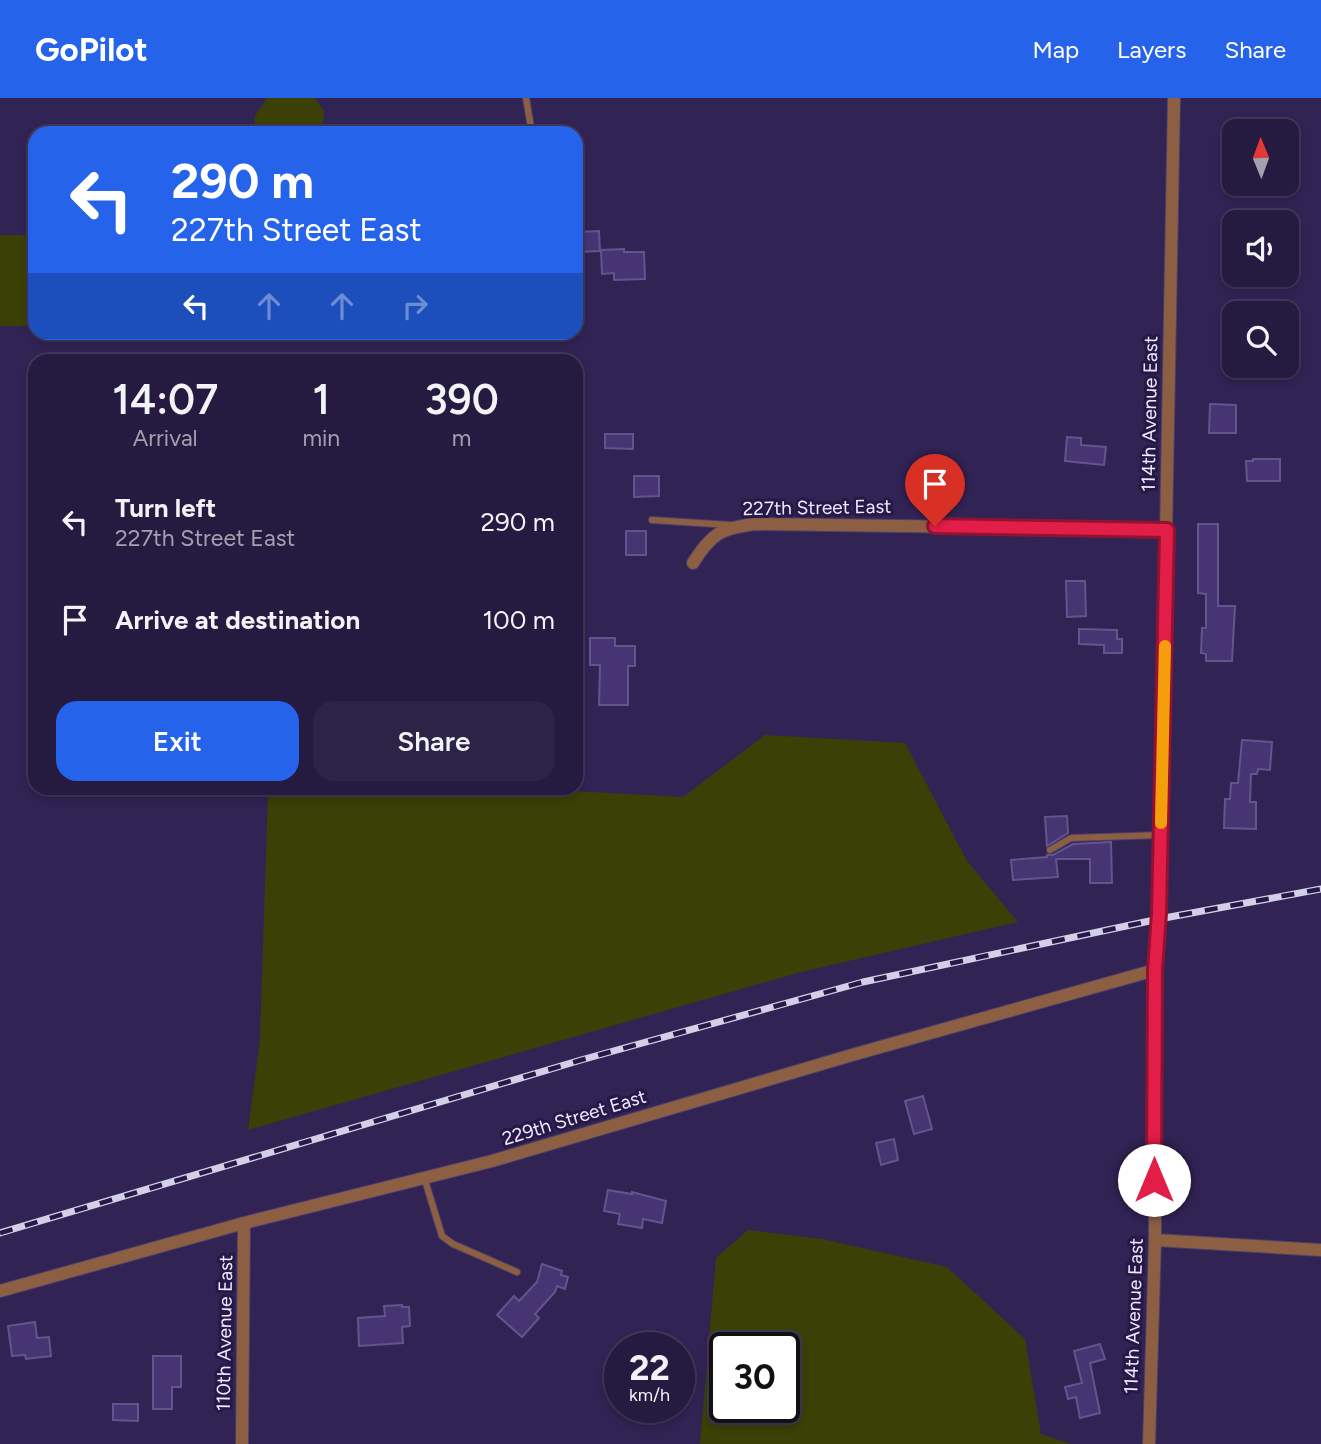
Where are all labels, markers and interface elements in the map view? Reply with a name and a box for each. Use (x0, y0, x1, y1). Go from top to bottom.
text: GoPilot (35, 30, 148, 69)
text: Map (1032, 35, 1079, 64)
text: Layers (1117, 35, 1186, 64)
text: Share (1224, 35, 1286, 64)
north arrow (1222, 119, 1298, 196)
map controls (1222, 119, 1299, 378)
text: 290 m (171, 151, 314, 210)
icon: left (56, 154, 147, 245)
button: sound (1222, 210, 1299, 287)
text: 227th Street East (171, 211, 422, 249)
icon: left (177, 287, 215, 325)
icon: ahead (250, 287, 288, 325)
icon: ahead (323, 287, 361, 325)
icon: right (396, 287, 434, 325)
button: search (1222, 301, 1299, 378)
street label: 114th Avenue East (1137, 336, 1162, 492)
text: 14:07 (112, 374, 218, 425)
text: 1 (312, 374, 330, 425)
text: 390 (424, 374, 499, 425)
text: Arrival (133, 424, 198, 452)
text: min (302, 424, 340, 452)
text: m (452, 424, 471, 452)
pin (905, 454, 965, 526)
icon: arrive (916, 465, 954, 503)
text: Turn left (115, 492, 216, 524)
street label: 227th Street East (742, 495, 892, 520)
icon: left (56, 503, 94, 541)
text: 290 m (481, 506, 555, 538)
text: 227th Street East (115, 524, 295, 552)
icon: arrive (56, 601, 94, 639)
text: Arrive at destination (115, 604, 360, 636)
text: 100 m (482, 604, 555, 636)
button: Exit (56, 701, 299, 781)
button: Share (313, 701, 555, 781)
street label: 229th Street East (499, 1085, 649, 1150)
position arrow (1117, 1143, 1191, 1217)
street label: 114th Avenue East (1119, 1238, 1148, 1394)
street label: 110th Avenue East (212, 1255, 237, 1411)
speed limit sign: 30 (709, 1332, 800, 1423)
text: 22 (629, 1347, 670, 1389)
text: km/h (629, 1384, 670, 1406)

